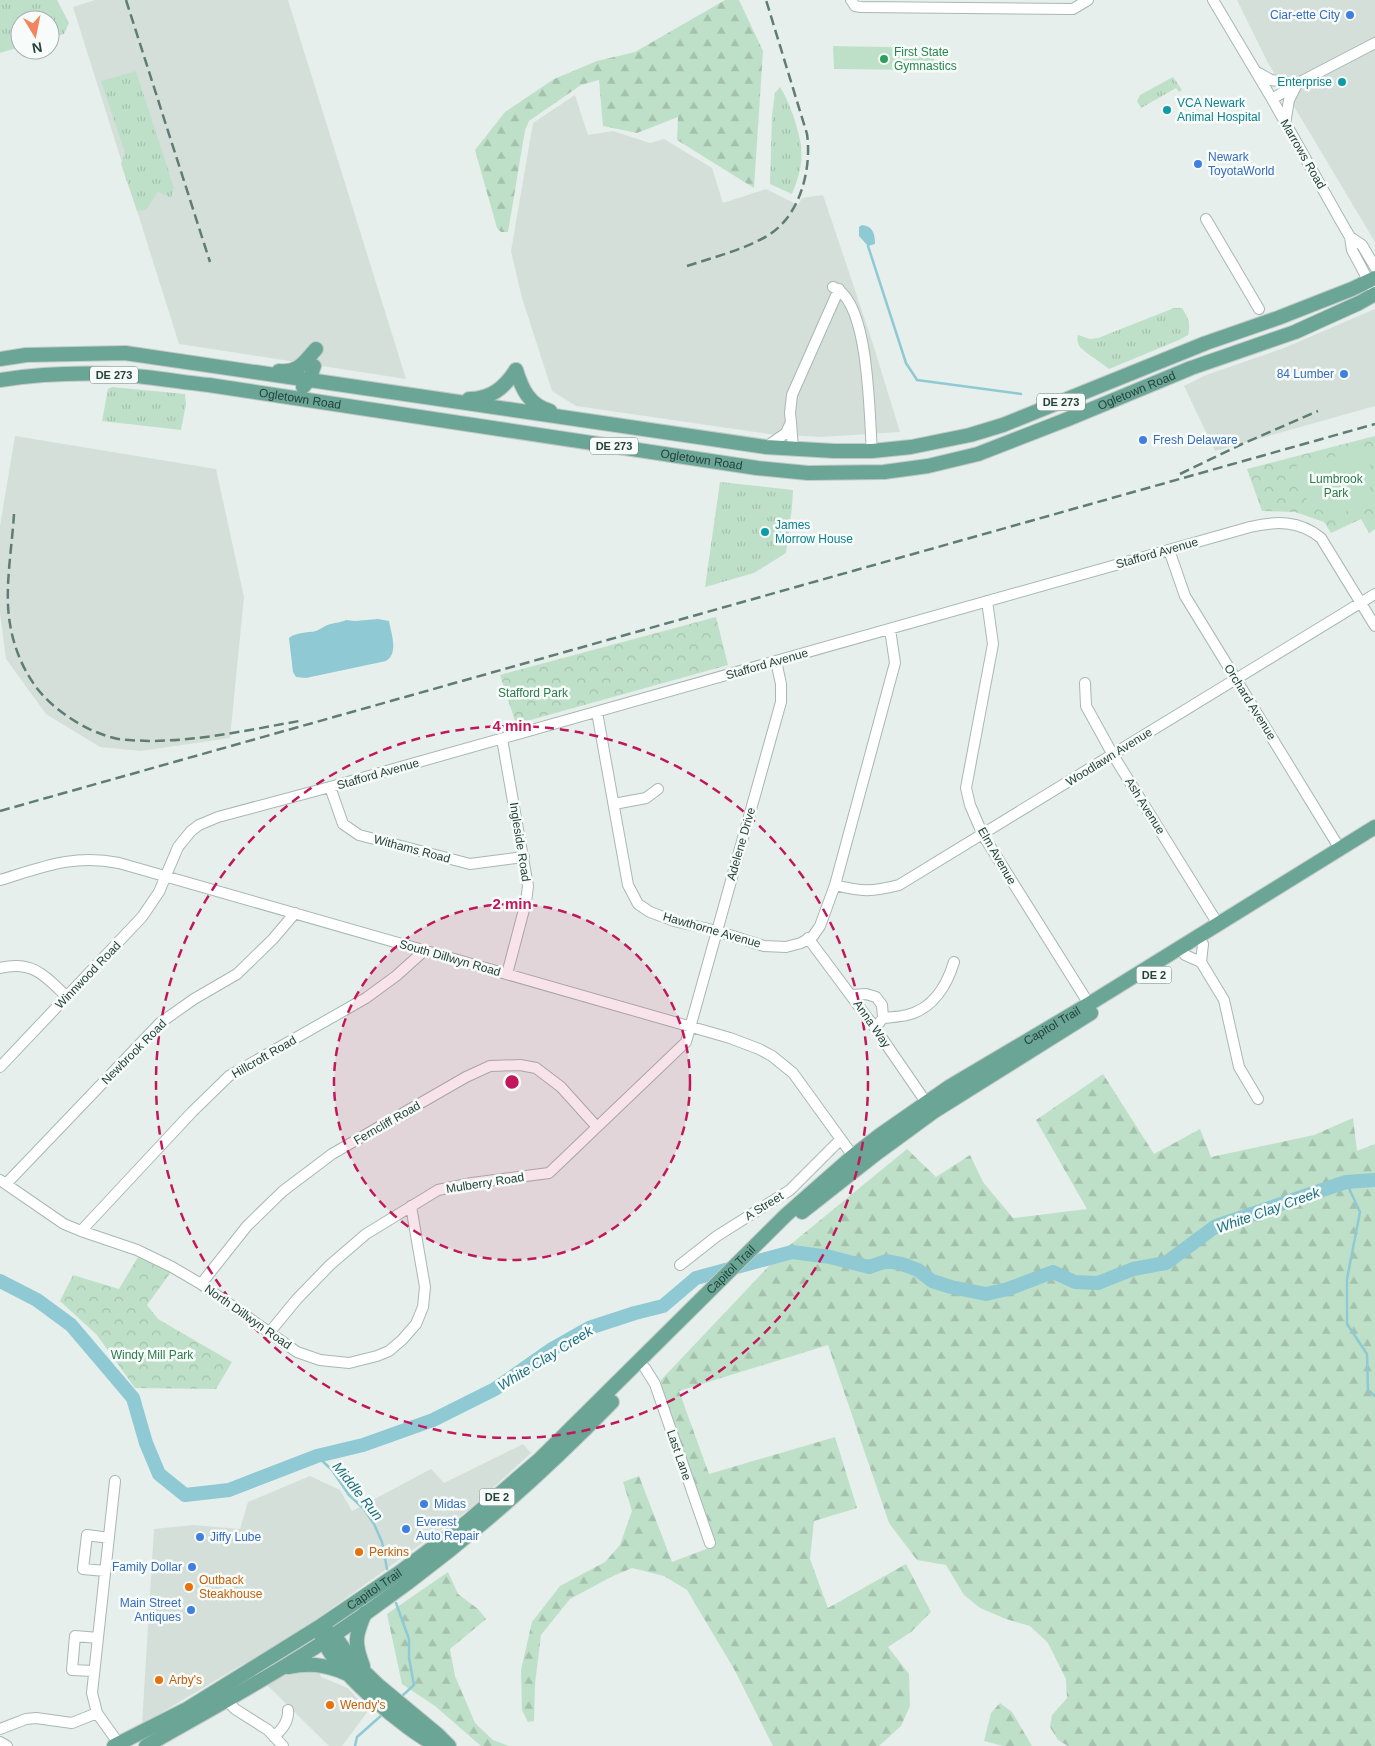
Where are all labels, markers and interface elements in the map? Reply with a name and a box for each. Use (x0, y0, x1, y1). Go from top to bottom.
place label: Ciar-ette City (1270, 8, 1340, 22)
marker: Ciar-ette City (1344, 9, 1356, 21)
north arrow (10, 10, 60, 60)
text: N (31, 39, 44, 57)
place label: First State Gymnastics (894, 45, 957, 73)
marker: First State Gymnastics (878, 53, 890, 65)
place label: Enterprise (1277, 75, 1332, 89)
marker: Enterprise (1336, 76, 1348, 88)
place label: VCA Newark Animal Hospital (1177, 96, 1260, 124)
marker: VCA Newark Animal Hospital (1161, 104, 1173, 116)
street label: Marrows Road (1277, 117, 1329, 191)
place label: Newark ToyotaWorld (1208, 150, 1274, 178)
marker: Newark ToyotaWorld (1192, 158, 1204, 170)
road number: DE 273 (90, 366, 138, 384)
place label: 84 Lumber (1277, 367, 1334, 381)
street label: Ogletown Road (1096, 368, 1177, 413)
marker: 84 Lumber (1338, 368, 1350, 380)
street label: Ogletown Road (258, 386, 342, 412)
road number: DE 273 (1037, 394, 1085, 411)
place label: Fresh Delaware (1153, 433, 1238, 447)
marker: Fresh Delaware (1137, 434, 1149, 446)
road number: DE 273 (590, 438, 638, 454)
street label: Ogletown Road (659, 446, 743, 473)
park label: Lumbrook Park (1309, 472, 1364, 500)
place label: James Morrow House (775, 518, 853, 546)
marker: James Morrow House (759, 526, 771, 538)
street label: Stafford Avenue (1114, 534, 1200, 571)
street label: Stafford Avenue (724, 645, 810, 682)
street label: Orchard Avenue (1221, 662, 1279, 743)
park label: Stafford Park (498, 686, 569, 700)
text: 4 min (492, 717, 532, 734)
street label: Woodlawn Avenue (1063, 725, 1155, 789)
street label: Stafford Avenue (335, 755, 421, 792)
street label: Ash Avenue (1122, 775, 1168, 837)
street label: Ingleside Road (507, 801, 533, 883)
street label: Adelene Drive (724, 806, 758, 882)
street label: Elm Avenue (975, 825, 1019, 887)
street label: Withams Road (372, 832, 452, 866)
text: 2 min (492, 895, 532, 912)
street label: Hawthorne Avenue (661, 909, 763, 951)
street label: South Dillwyn Road (398, 937, 502, 979)
street label: Winnwood Road (52, 938, 124, 1012)
road number: DE 2 (1136, 966, 1172, 984)
street label: Anna Way (851, 997, 893, 1051)
street label: Capitol Trail (1021, 1004, 1083, 1048)
street label: Newbrook Road (99, 1017, 169, 1087)
street label: Hillcroft Road (229, 1033, 299, 1081)
centre of rings (503, 1073, 521, 1091)
street label: Ferncliff Road (351, 1098, 423, 1148)
street label: Mulberry Road (445, 1170, 525, 1196)
water label: White Clay Creek (1214, 1184, 1323, 1236)
street label: A Street (742, 1188, 786, 1223)
street label: Capitol Trail (703, 1242, 758, 1297)
street label: North Dillwyn Road (202, 1282, 294, 1352)
water label: White Clay Creek (495, 1322, 596, 1394)
park label: Windy Mill Park (111, 1348, 194, 1362)
street label: Last Lane (664, 1428, 694, 1483)
water label: Middle Run (329, 1458, 387, 1524)
road number: DE 2 (480, 1488, 514, 1505)
place label: Midas (434, 1497, 466, 1511)
marker: Midas (418, 1498, 430, 1510)
place label: Everest Auto Repair (416, 1515, 479, 1543)
marker: Everest Auto Repair (400, 1523, 412, 1535)
place label: Jiffy Lube (210, 1530, 261, 1544)
marker: Jiffy Lube (194, 1531, 206, 1543)
place label: Perkins (369, 1545, 409, 1559)
marker: Perkins (353, 1546, 365, 1558)
place label: Family Dollar (112, 1560, 182, 1574)
marker: Family Dollar (186, 1561, 198, 1573)
street label: Capitol Trail (344, 1566, 404, 1613)
place label: Outback Steakhouse (199, 1573, 263, 1601)
marker: Outback Steakhouse (183, 1581, 195, 1593)
place label: Main Street Antiques (120, 1596, 182, 1624)
marker: Main Street Antiques (185, 1604, 197, 1616)
place label: Arby's (169, 1673, 202, 1687)
marker: Arby's (153, 1674, 165, 1686)
place label: Wendy's (340, 1698, 385, 1712)
marker: Wendy's (324, 1699, 336, 1711)

